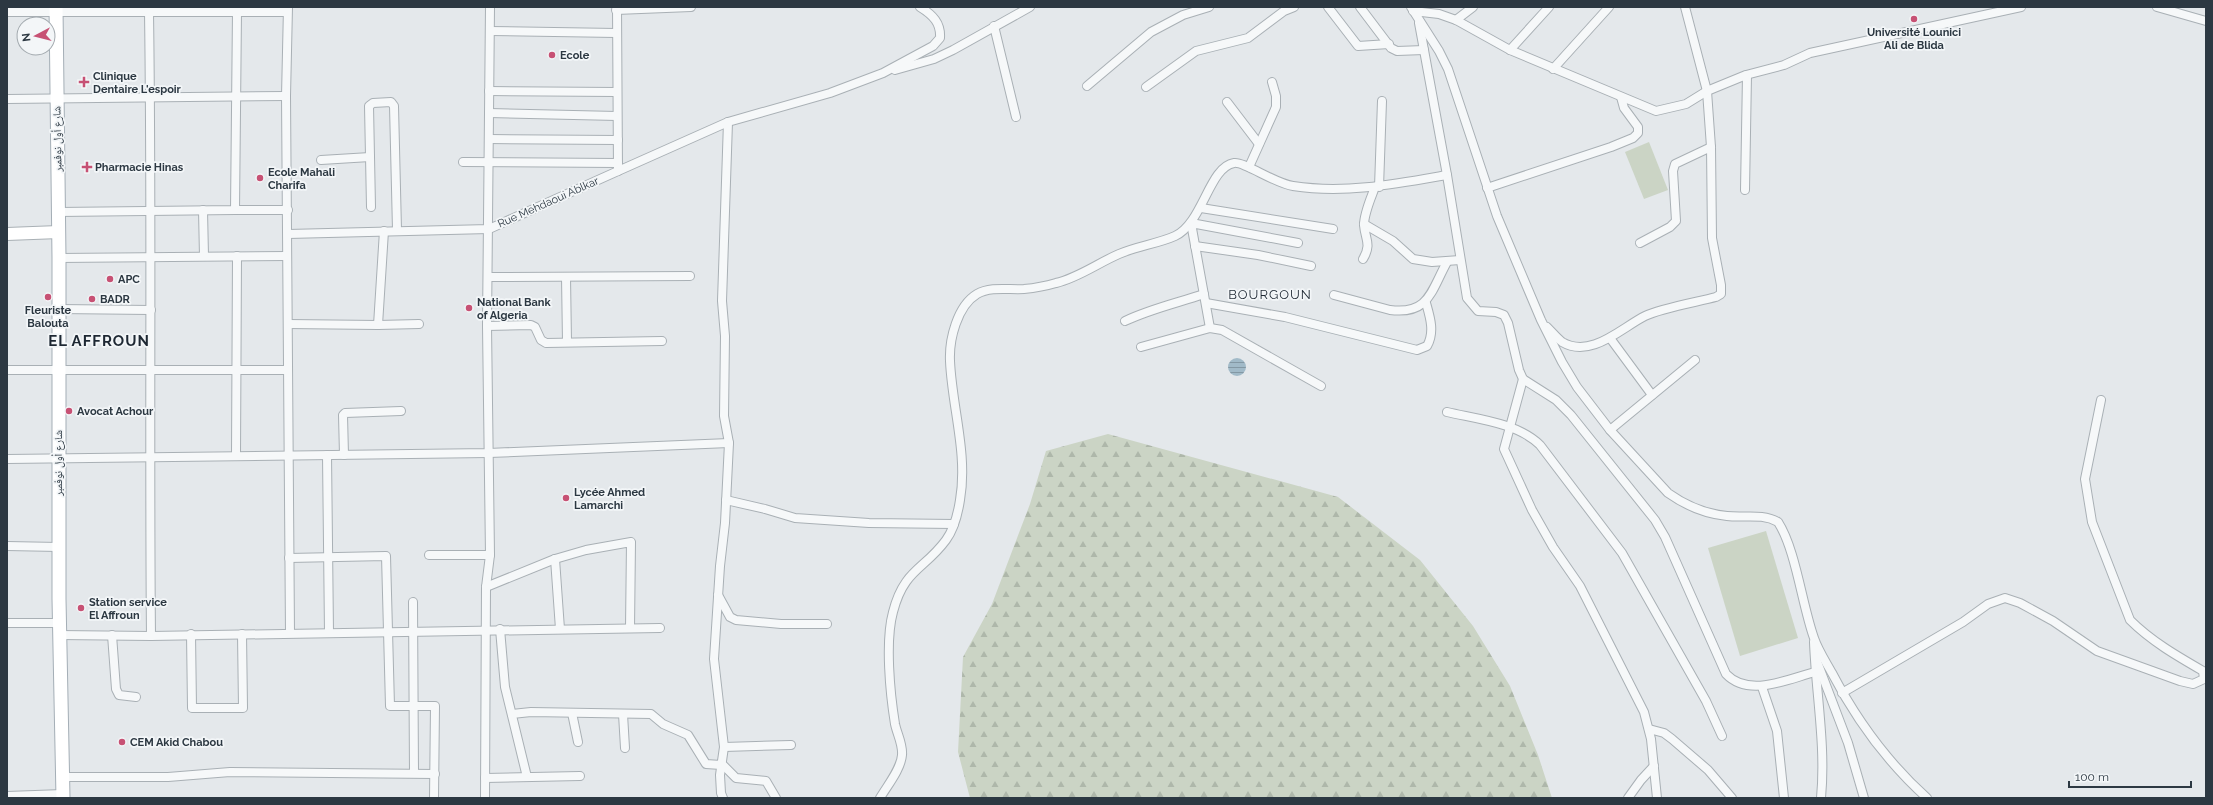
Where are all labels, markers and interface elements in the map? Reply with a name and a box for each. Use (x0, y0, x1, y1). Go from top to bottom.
marker: Université Lounici Ali de Blida (1909, 14, 1919, 24)
north arrow (16, 16, 56, 56)
place label: Université Lounici Ali de Blida (1867, 26, 1961, 52)
text: N (20, 32, 34, 42)
place label: Ecole (560, 49, 590, 62)
marker: Ecole (547, 50, 557, 60)
place label: Clinique Dentaire L'espoir (93, 70, 182, 96)
marker: Clinique Dentaire L'espoir (78, 76, 90, 88)
street label: شارع أول نوفمبر (50, 106, 65, 173)
place label: Pharmacie Hinas (95, 161, 184, 174)
marker: Pharmacie Hinas (82, 162, 92, 172)
place label: Ecole Mahali Charifa (268, 166, 335, 192)
marker: Ecole Mahali Charifa (255, 173, 265, 183)
street label: Rue Mehdaoui Ablkar (496, 174, 601, 231)
place label: APC (118, 273, 140, 286)
marker: APC (105, 274, 115, 284)
district label: BOURGOUN (1228, 287, 1312, 302)
marker: Fleuriste Balouta (43, 292, 53, 302)
place label: BADR (100, 293, 131, 306)
marker: BADR (87, 294, 97, 304)
place label: National Bank of Algeria (477, 296, 552, 322)
marker: National Bank of Algeria (464, 303, 474, 313)
place label: Fleuriste Balouta (25, 304, 72, 330)
district label: EL AFFROUN (48, 332, 150, 350)
place label: Avocat Achour (77, 405, 154, 418)
marker: Avocat Achour (64, 406, 74, 416)
street label: شارع أول نوفمبر (51, 430, 65, 497)
place label: Lycée Ahmed Lamarchi (574, 486, 645, 512)
marker: Lycée Ahmed Lamarchi (561, 493, 571, 503)
place label: Station service El Affroun (89, 596, 167, 622)
marker: Station service El Affroun (76, 603, 86, 613)
place label: CEM Akid Chabou (130, 736, 223, 749)
marker: CEM Akid Chabou (117, 737, 127, 747)
scale bar (2069, 763, 2191, 789)
text: 100 m (2075, 770, 2109, 784)

